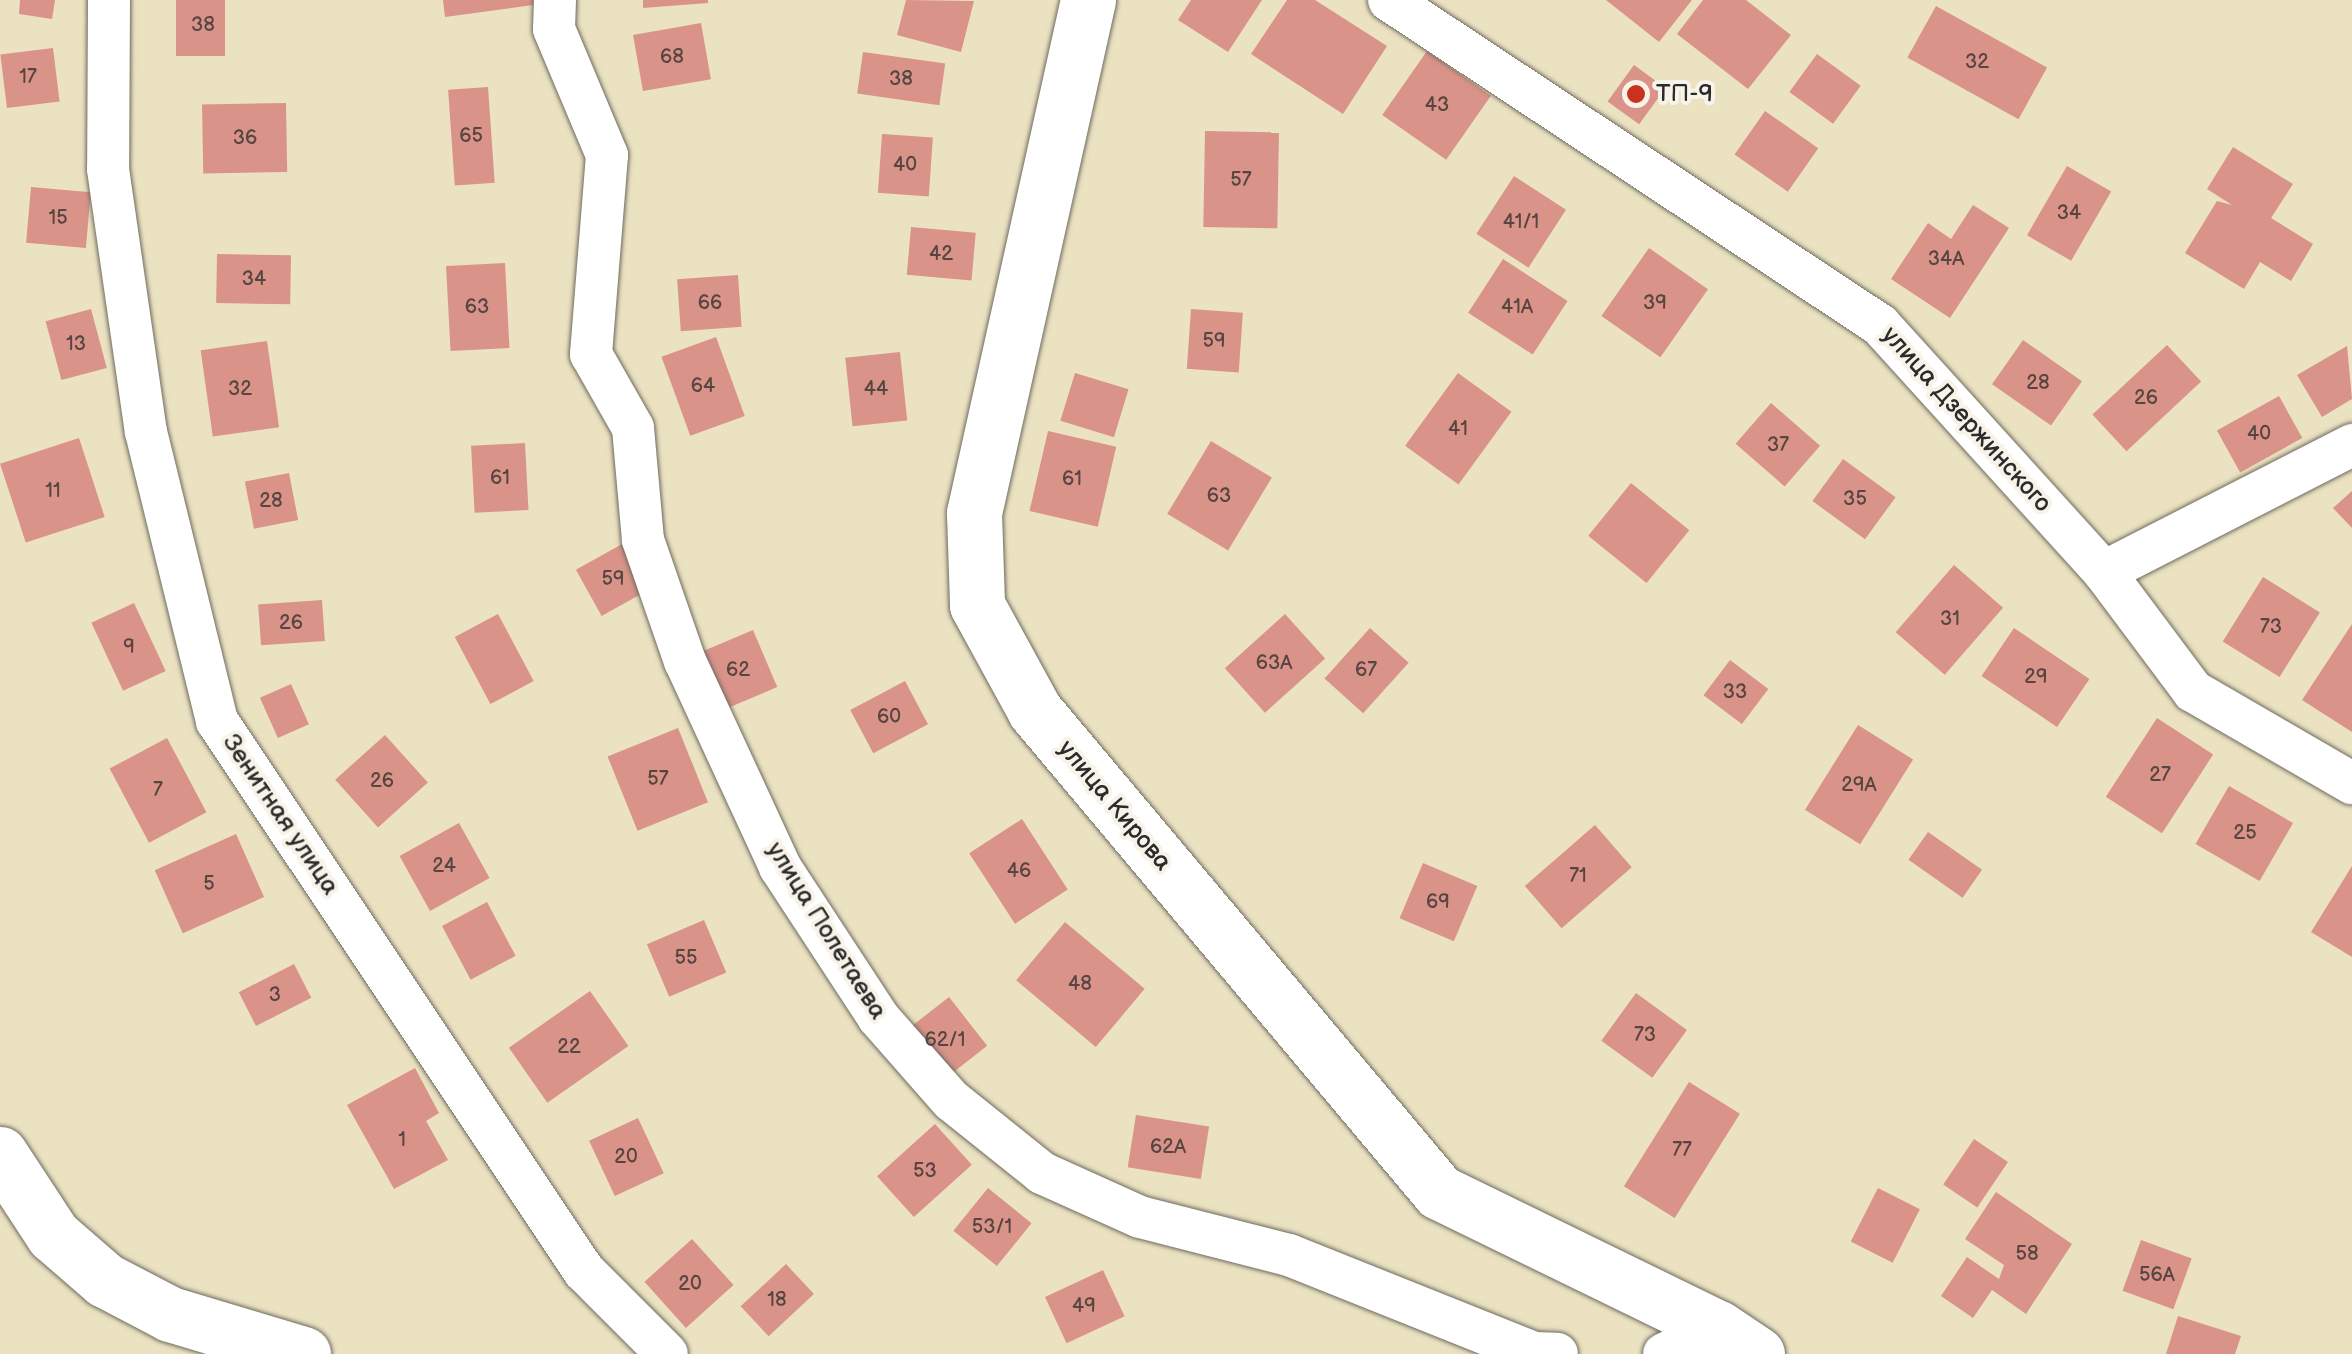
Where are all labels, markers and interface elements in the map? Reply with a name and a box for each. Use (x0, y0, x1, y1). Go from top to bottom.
house number: 38 (191, 13, 215, 37)
house number: 68 (660, 45, 684, 69)
house number: 32 (1965, 50, 1989, 74)
house number: 17 (19, 65, 37, 89)
house number: 38 (889, 67, 913, 91)
place label: ТП-9 (1656, 79, 1713, 109)
marker: ТП-9 (1625, 83, 1647, 105)
house number: 43 (1425, 93, 1449, 117)
house number: 65 (459, 124, 483, 148)
house number: 36 (233, 126, 257, 150)
house number: 40 (893, 153, 917, 177)
house number: 57 (1230, 168, 1252, 192)
house number: 34 (2057, 201, 2081, 225)
house number: 15 (48, 206, 68, 230)
house number: 41/1 (1503, 210, 1539, 234)
house number: 42 (929, 242, 953, 266)
house number: 34А (1928, 247, 1964, 271)
house number: 34 (242, 267, 266, 291)
house number: 66 (698, 291, 722, 315)
house number: 39 (1643, 291, 1667, 315)
house number: 63 (465, 295, 489, 319)
house number: 41А (1501, 295, 1533, 319)
street label: улица Дзержинского (1875, 321, 2057, 519)
house number: 59 (1202, 329, 1226, 353)
house number: 13 (66, 332, 86, 356)
house number: 28 (2026, 371, 2050, 395)
house number: 64 (691, 374, 715, 398)
house number: 32 (228, 377, 252, 401)
house number: 44 (864, 377, 888, 401)
house number: 26 (2134, 386, 2158, 410)
house number: 41 (1448, 417, 1468, 441)
house number: 40 (2247, 422, 2271, 446)
house number: 37 (1767, 433, 1789, 457)
house number: 61 (490, 466, 510, 490)
house number: 61 (1062, 467, 1082, 491)
house number: 11 (45, 479, 61, 503)
house number: 63 (1207, 484, 1231, 508)
house number: 35 (1843, 487, 1867, 511)
house number: 28 (259, 489, 283, 513)
house number: 59 (601, 567, 625, 591)
house number: 31 (1940, 607, 1960, 631)
house number: 26 (279, 611, 303, 635)
house number: 73 (2260, 615, 2282, 639)
house number: 9 (123, 635, 135, 659)
house number: 63А (1256, 651, 1292, 675)
house number: 62 (726, 658, 750, 682)
house number: 67 (1355, 658, 1377, 682)
house number: 29 (2024, 665, 2048, 689)
house number: 33 (1723, 680, 1747, 704)
house number: 60 (877, 705, 901, 729)
street label: Зенитная улица (215, 729, 345, 901)
street label: улица Кирова (1051, 735, 1177, 877)
house number: 27 (2149, 763, 2171, 787)
house number: 57 (647, 767, 669, 791)
house number: 26 (370, 769, 394, 793)
house number: 29А (1841, 773, 1877, 797)
house number: 7 (153, 778, 163, 802)
house number: 25 (2233, 821, 2257, 845)
street label: улица Полетаева (759, 837, 893, 1025)
house number: 24 (432, 854, 456, 878)
house number: 46 (1007, 859, 1031, 883)
house number: 71 (1569, 864, 1587, 888)
house number: 5 (203, 872, 215, 896)
house number: 69 (1426, 890, 1450, 914)
house number: 55 (675, 946, 697, 970)
house number: 48 (1068, 972, 1092, 996)
house number: 3 (269, 983, 281, 1007)
house number: 73 (1634, 1023, 1656, 1047)
house number: 62/1 (925, 1028, 965, 1052)
house number: 22 (557, 1035, 581, 1059)
house number: 1 (398, 1128, 406, 1152)
house number: 62А (1150, 1135, 1186, 1159)
house number: 77 (1672, 1138, 1692, 1162)
house number: 20 (614, 1145, 638, 1169)
house number: 53 (913, 1159, 937, 1183)
house number: 53/1 (972, 1215, 1012, 1239)
house number: 58 (2015, 1242, 2039, 1266)
house number: 56А (2139, 1263, 2175, 1287)
house number: 20 (678, 1272, 702, 1296)
house number: 18 (767, 1288, 787, 1312)
house number: 49 (1072, 1294, 1096, 1318)

